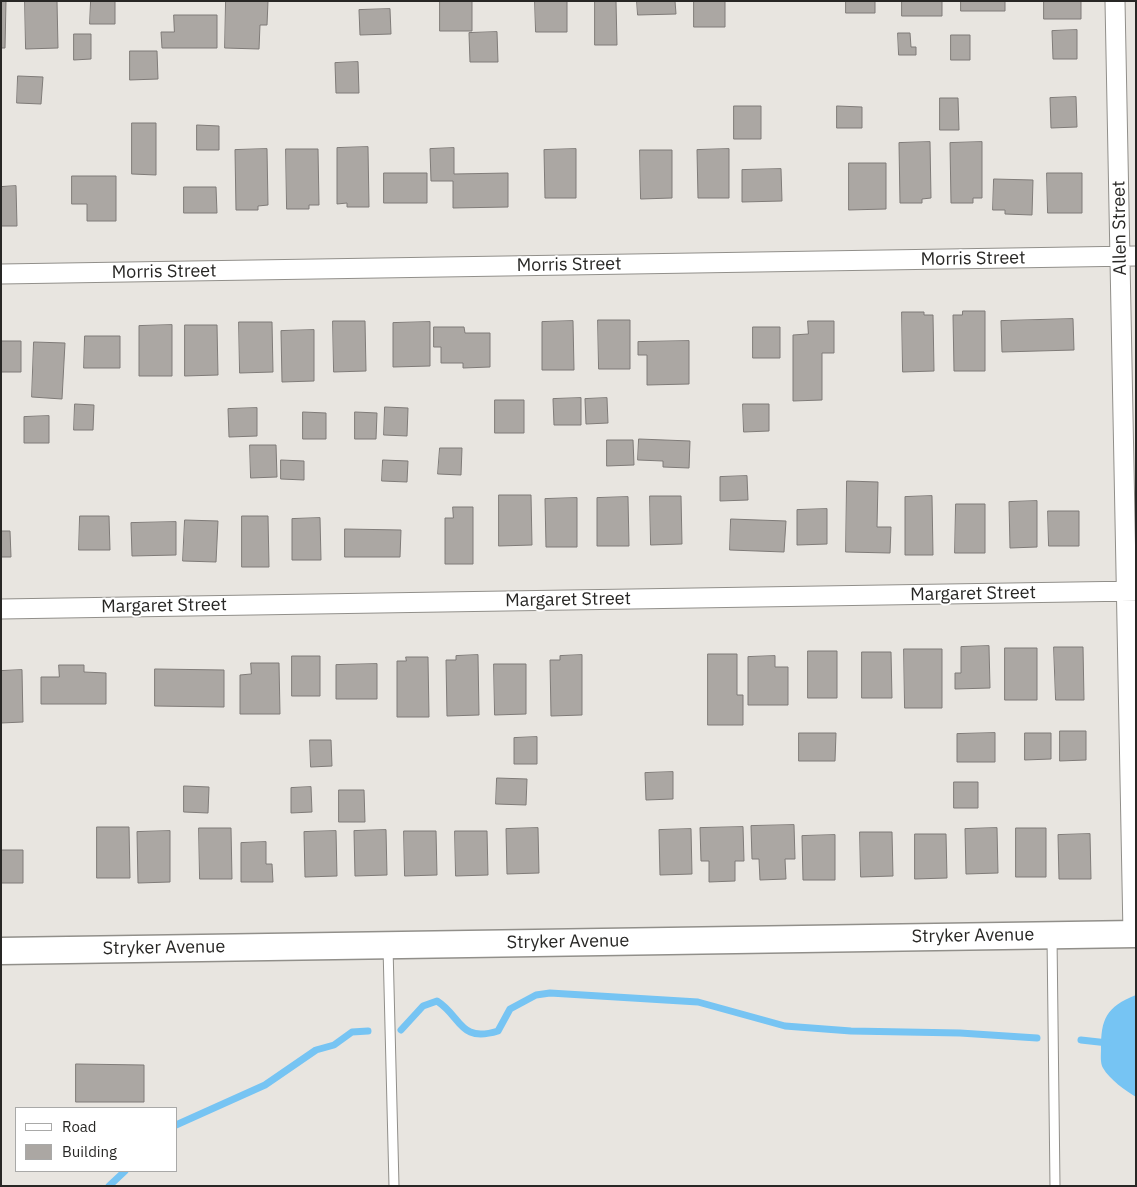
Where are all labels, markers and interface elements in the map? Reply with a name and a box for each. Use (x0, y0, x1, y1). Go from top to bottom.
street label: Allen Street (1108, 180, 1132, 276)
street label: Morris Street (920, 247, 1026, 271)
street label: Morris Street (516, 253, 622, 277)
street label: Morris Street (111, 260, 217, 284)
street label: Margaret Street (910, 582, 1036, 606)
street label: Margaret Street (505, 588, 631, 612)
street label: Margaret Street (101, 594, 227, 618)
street label: Stryker Avenue (912, 924, 1034, 948)
street label: Stryker Avenue (507, 930, 629, 954)
street label: Stryker Avenue (103, 936, 225, 960)
legend (15, 1107, 178, 1172)
text: Road (62, 1117, 97, 1136)
text: Building (62, 1142, 117, 1161)

